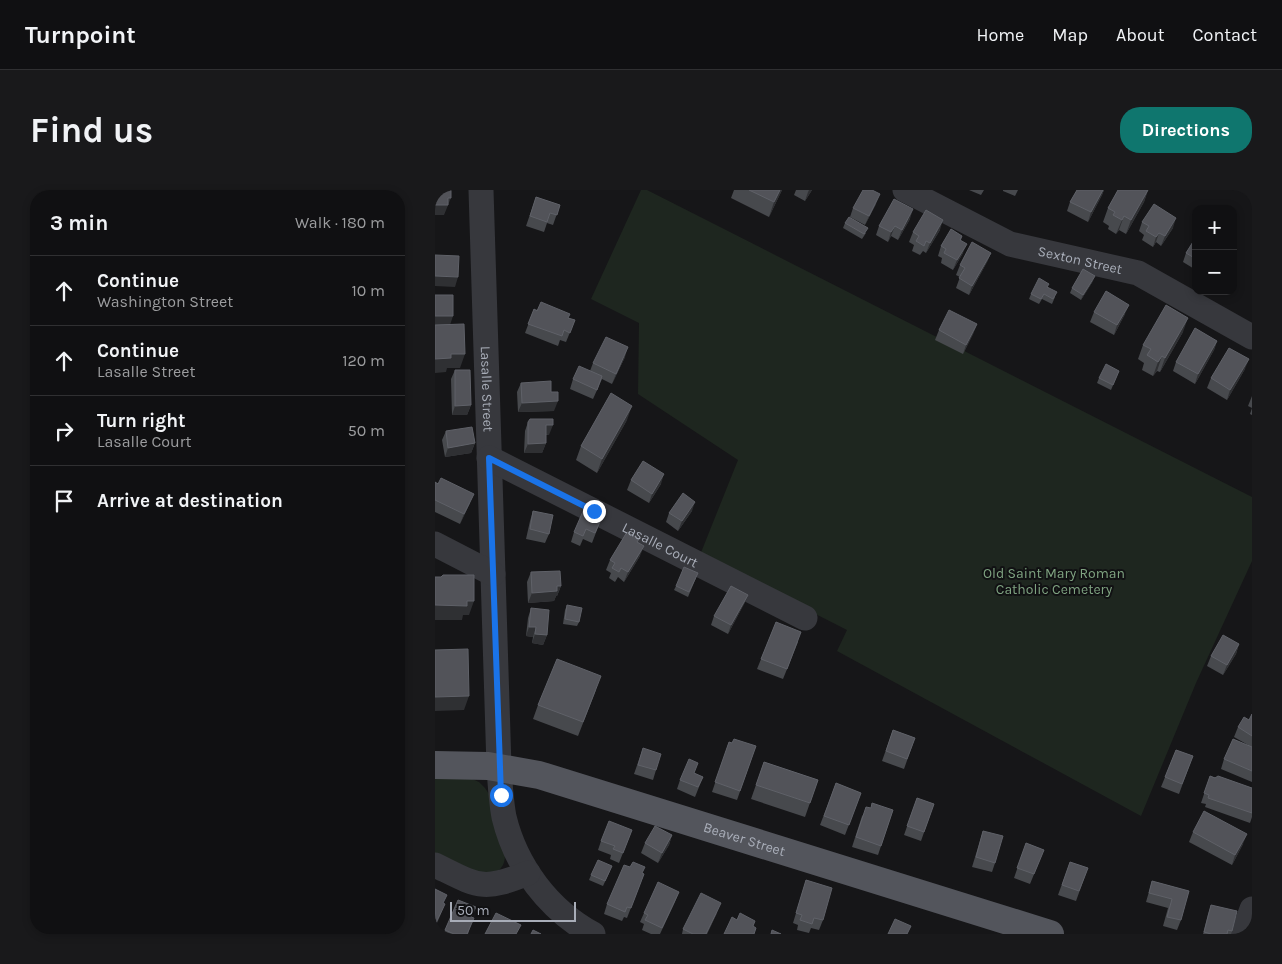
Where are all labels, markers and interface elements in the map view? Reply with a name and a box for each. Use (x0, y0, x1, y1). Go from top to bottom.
text: Turnpoint (25, 21, 136, 49)
text: Home (976, 24, 1024, 46)
text: Map (1052, 24, 1088, 46)
text: About (1116, 24, 1165, 46)
text: Contact (1193, 24, 1257, 46)
button: Directions (1120, 107, 1252, 153)
text: Find us (30, 110, 153, 151)
map controls (1192, 205, 1237, 295)
button: + (1192, 205, 1237, 250)
text: 3 min (50, 211, 108, 235)
text: Walk · 180 m (295, 213, 385, 232)
street label: Sexton Street (1036, 242, 1124, 278)
button: − (1192, 250, 1237, 295)
text: Continue (97, 270, 179, 292)
icon: ahead (50, 277, 78, 305)
text: 10 m (351, 281, 385, 300)
text: Washington Street (97, 292, 233, 311)
text: Continue (97, 340, 179, 362)
street label: Lasalle Street (477, 346, 497, 432)
icon: ahead (50, 347, 78, 375)
text: 120 m (342, 351, 385, 370)
text: Lasalle Street (97, 362, 195, 381)
text: Turn right (97, 410, 186, 432)
icon: right (50, 417, 78, 445)
text: 50 m (348, 421, 385, 440)
text: Lasalle Court (97, 432, 192, 451)
icon: arrive (50, 487, 78, 515)
text: Arrive at destination (97, 490, 283, 512)
route end (583, 500, 606, 523)
street label: Lasalle Court (620, 518, 701, 571)
park label: Old Saint Mary Roman Catholic Cemetery (983, 565, 1125, 598)
route start (490, 784, 513, 807)
street label: Beaver Street (702, 818, 787, 860)
scale bar (450, 899, 576, 922)
text: 50 m (457, 902, 490, 919)

